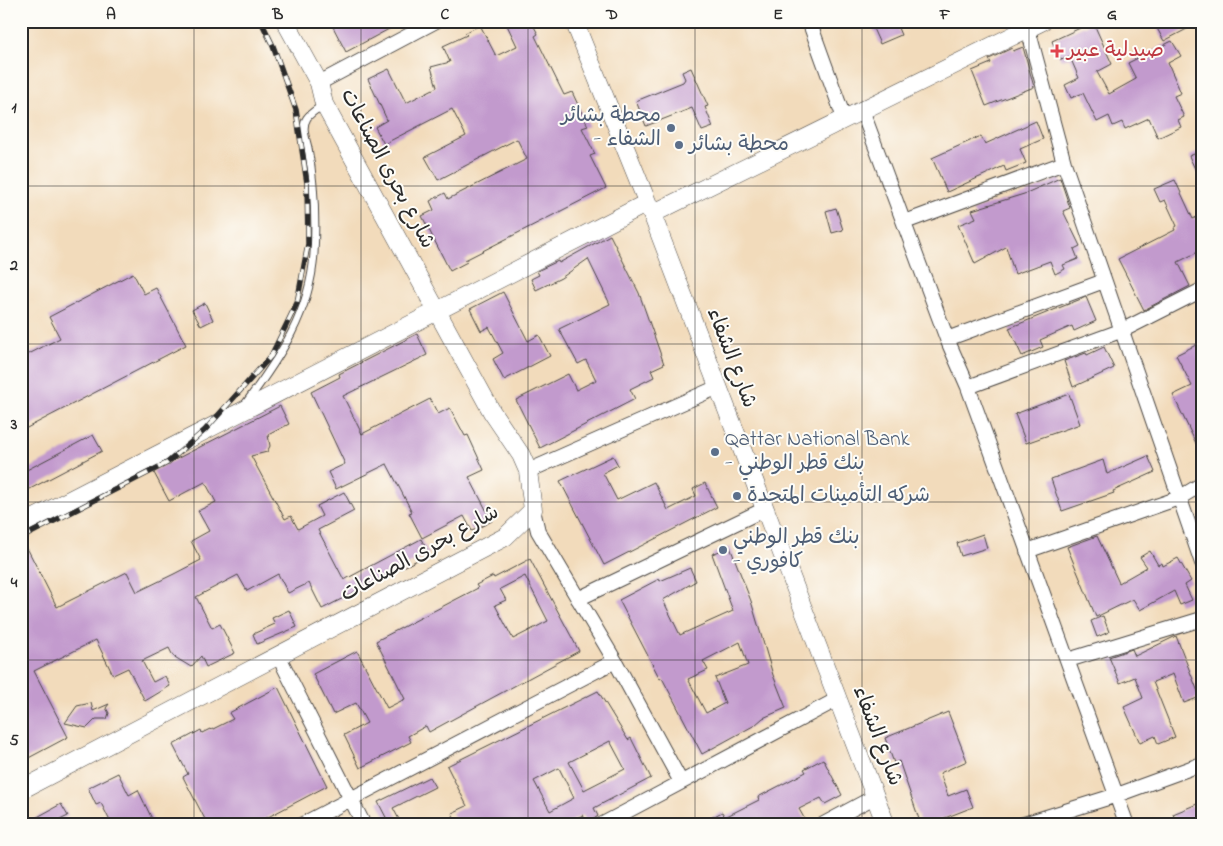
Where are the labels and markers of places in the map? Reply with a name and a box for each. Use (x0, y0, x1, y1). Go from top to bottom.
place label: صيدلية عبير (1065, 36, 1164, 66)
marker: صيدلية عبير (1051, 45, 1063, 57)
place label: محطة بشائر - الشفاء (559, 101, 661, 155)
marker: محطة بشائر - الشفاء (665, 122, 677, 134)
place label: محطة بشائر (687, 130, 789, 160)
marker: محطة بشائر (673, 139, 685, 151)
place label: Qattar National Bank - بنك قطر الوطني (725, 425, 911, 481)
marker: Qattar National Bank - بنك قطر الوطني (709, 446, 721, 458)
place label: شركه التأمينات المتحدة (747, 481, 930, 511)
marker: شركه التأمينات المتحدة (731, 490, 743, 502)
place label: بنك قطر الوطني - كافوري (733, 523, 860, 577)
marker: بنك قطر الوطني - كافوري (717, 544, 729, 556)

